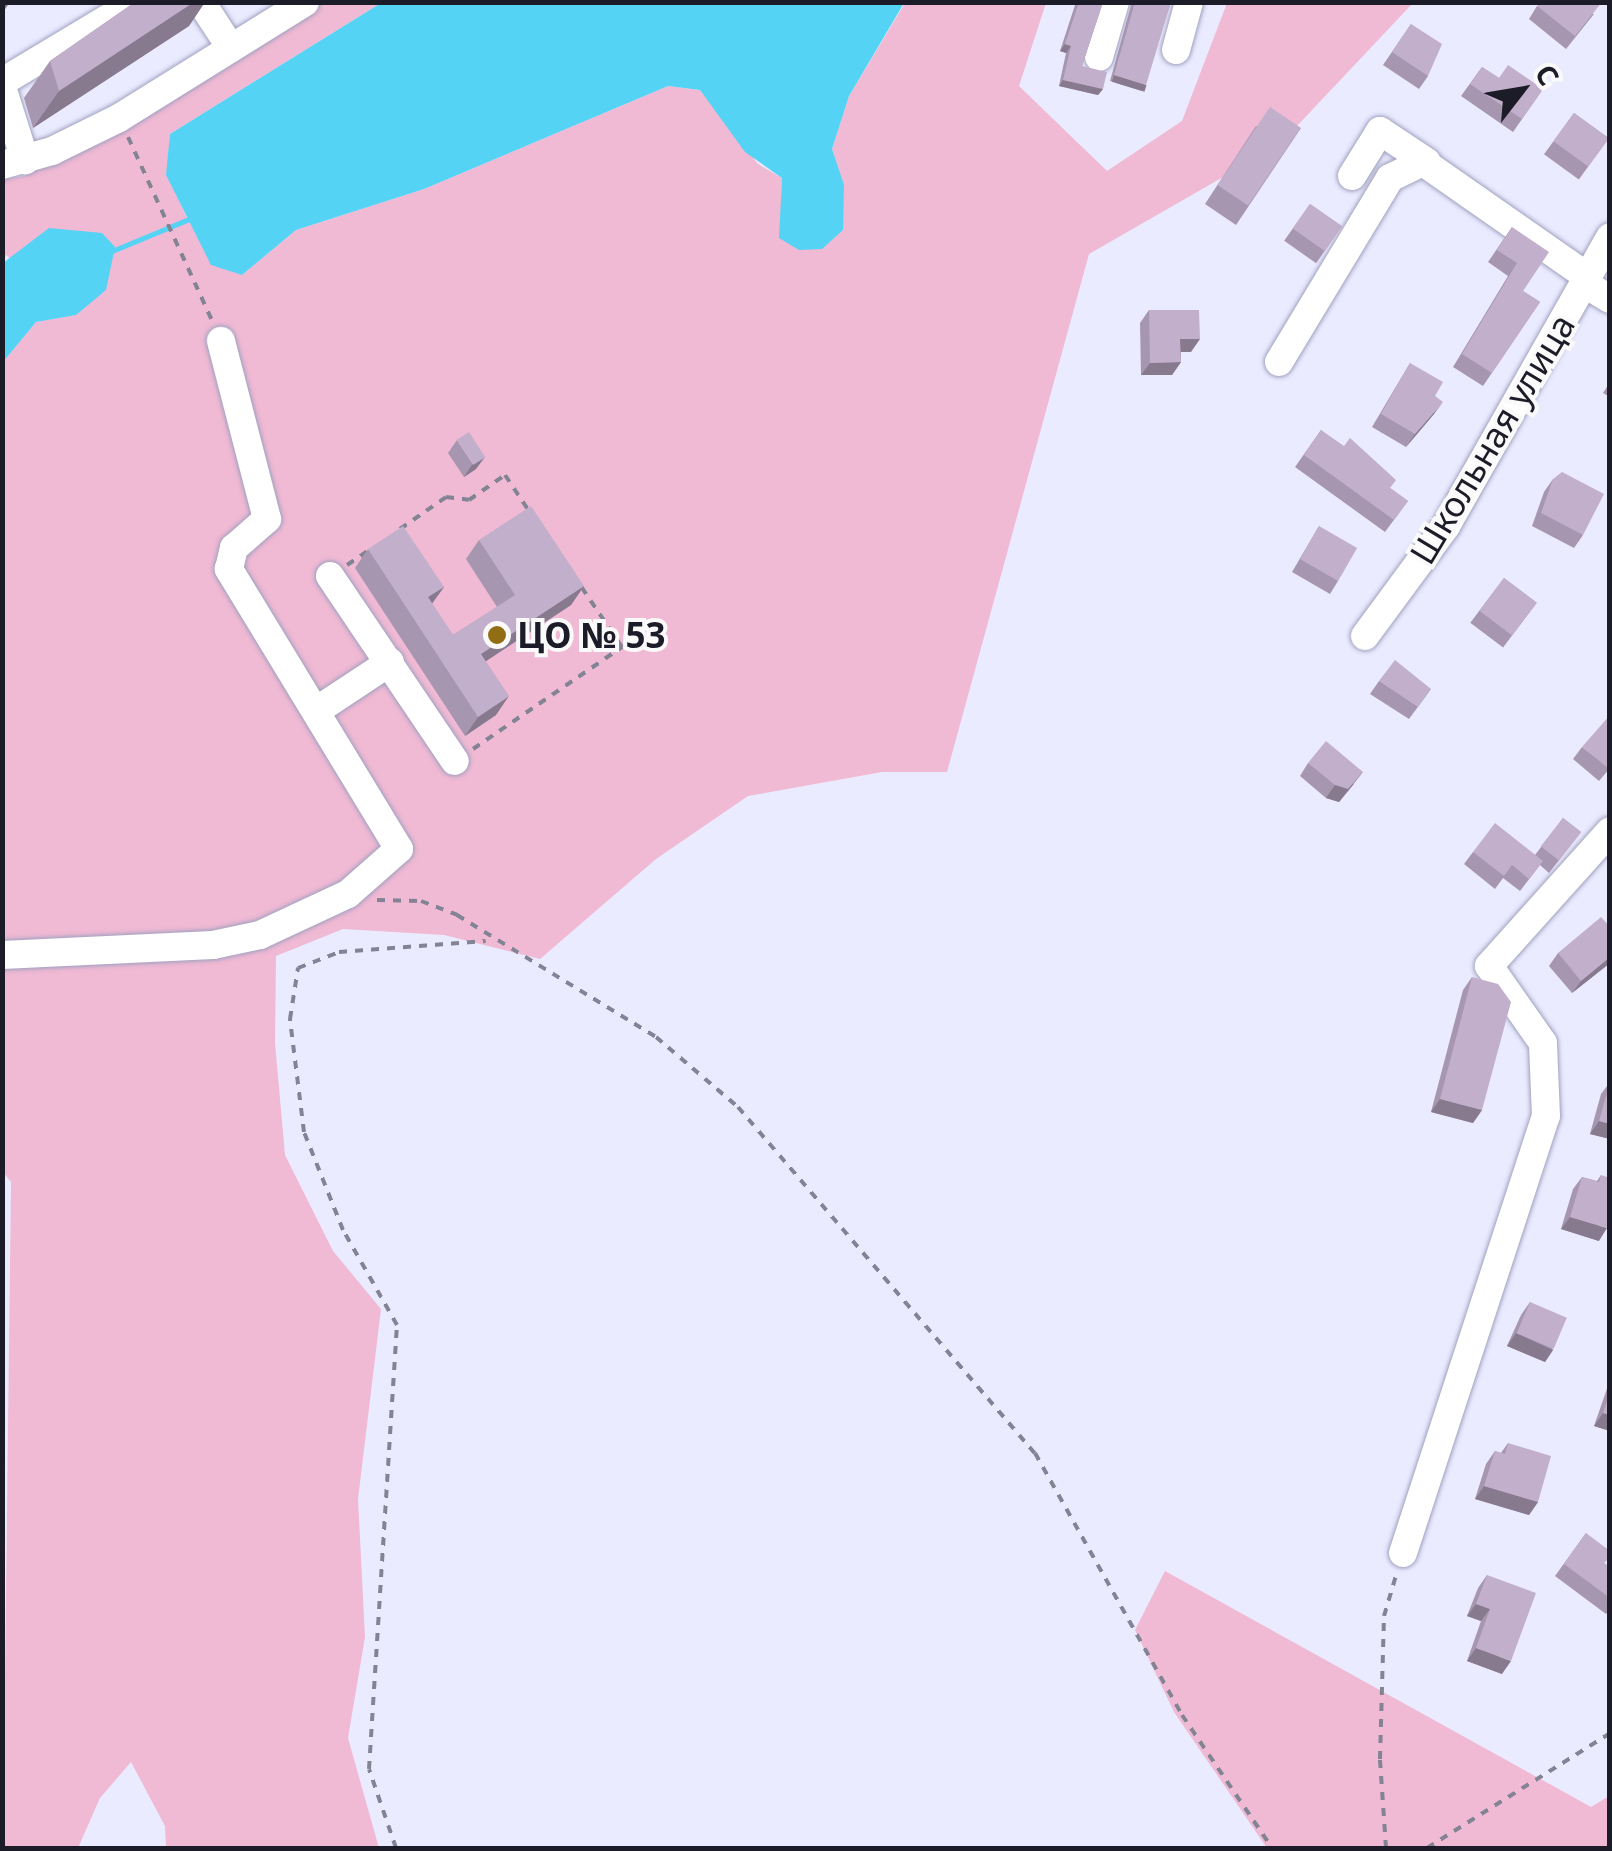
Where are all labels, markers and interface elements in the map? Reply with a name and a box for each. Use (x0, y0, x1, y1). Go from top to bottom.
north arrow (1472, 40, 1572, 140)
text: С (1527, 57, 1569, 92)
street label: Школьная улица (1401, 306, 1583, 572)
place label: ЦО № 53 (517, 614, 666, 656)
marker: ЦО № 53 (486, 624, 508, 646)

